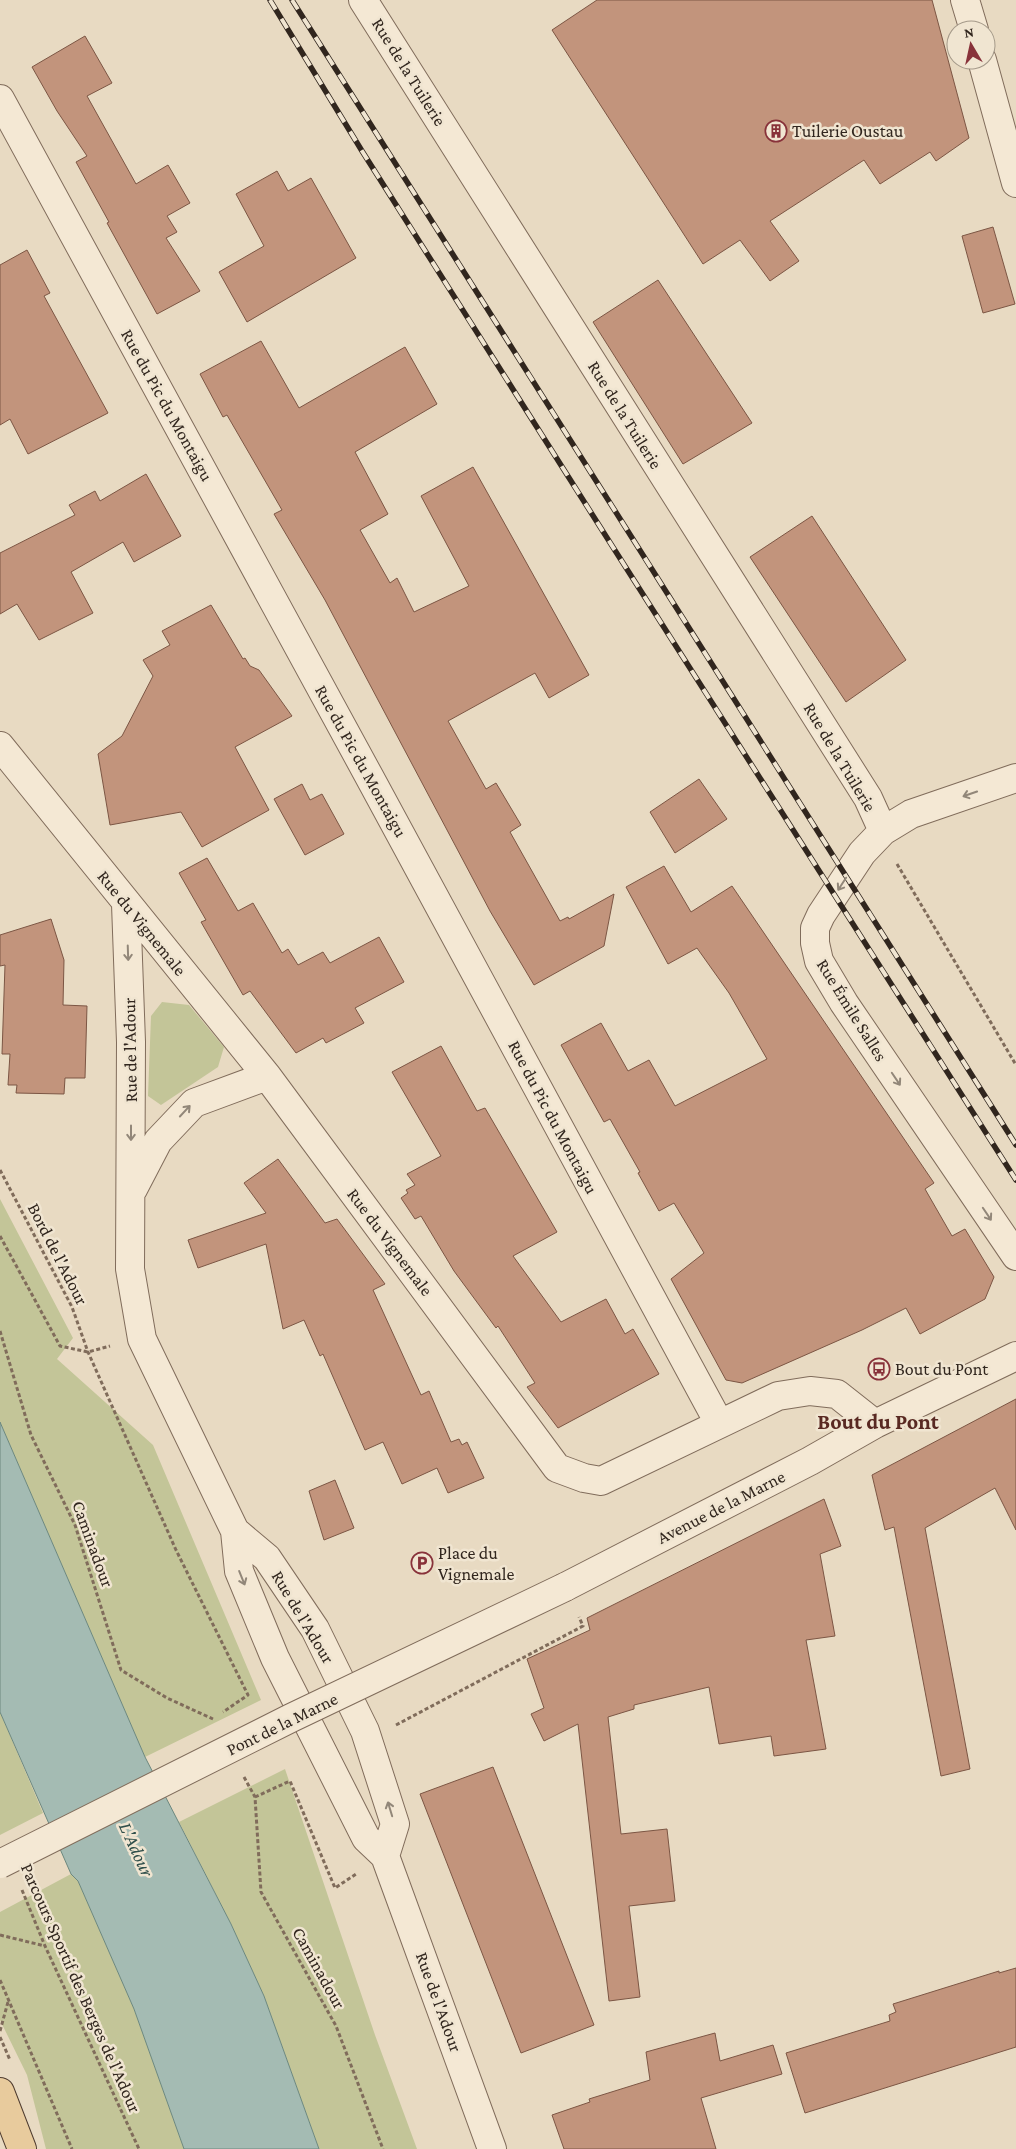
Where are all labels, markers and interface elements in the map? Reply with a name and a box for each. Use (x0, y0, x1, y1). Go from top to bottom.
street label: Rue de la Tuilerie (368, 14, 450, 130)
north arrow (946, 20, 996, 70)
text: N (963, 23, 975, 41)
building icon: Tuilerie Oustau (764, 119, 788, 143)
place label: Tuilerie Oustau (792, 121, 904, 141)
street label: Rue du Pic du Montaigu (117, 326, 217, 485)
street label: Rue de la Tuilerie (584, 357, 666, 473)
street label: Rue du Pic du Montaigu (311, 682, 411, 841)
street label: Rue de la Tuilerie (800, 699, 880, 815)
one-way arrow (963, 790, 978, 799)
street label: Rue du Vignemale (94, 866, 191, 980)
one-way arrow (836, 877, 846, 891)
one-way arrow (123, 944, 132, 960)
street label: Rue Émile Salles (813, 955, 891, 1065)
street label: Rue de l'Adour (119, 997, 141, 1103)
street label: Rue du Pic du Montaigu (504, 1037, 602, 1197)
one-way arrow (891, 1072, 901, 1086)
one-way arrow (179, 1105, 191, 1118)
one-way arrow (126, 1124, 136, 1140)
street label: Rue du Vignemale (343, 1184, 437, 1300)
street label: Bord de l'Adour (24, 1200, 93, 1309)
one-way arrow (982, 1206, 992, 1220)
bus stop icon: Bout du Pont (867, 1357, 891, 1381)
place label: Bout du Pont (895, 1359, 989, 1379)
district label: Bout du Pont (817, 1409, 940, 1434)
street label: Avenue de la Marne (654, 1466, 788, 1548)
street label: Caminadour (68, 1498, 118, 1590)
place label: Place du Vignemale (438, 1543, 515, 1584)
parking icon: Place du Vignemale (410, 1551, 434, 1575)
street label: Rue de l'Adour (267, 1567, 339, 1668)
one-way arrow (239, 1571, 248, 1586)
street label: Pont de la Marne (223, 1688, 341, 1760)
one-way arrow (385, 1801, 395, 1817)
water label: L'Adour (115, 1819, 159, 1881)
street label: Parcours Sportif des Berges de l'Adour (17, 1860, 145, 2116)
street label: Caminadour (288, 1924, 350, 2013)
street label: Rue de l'Adour (412, 1949, 467, 2055)

